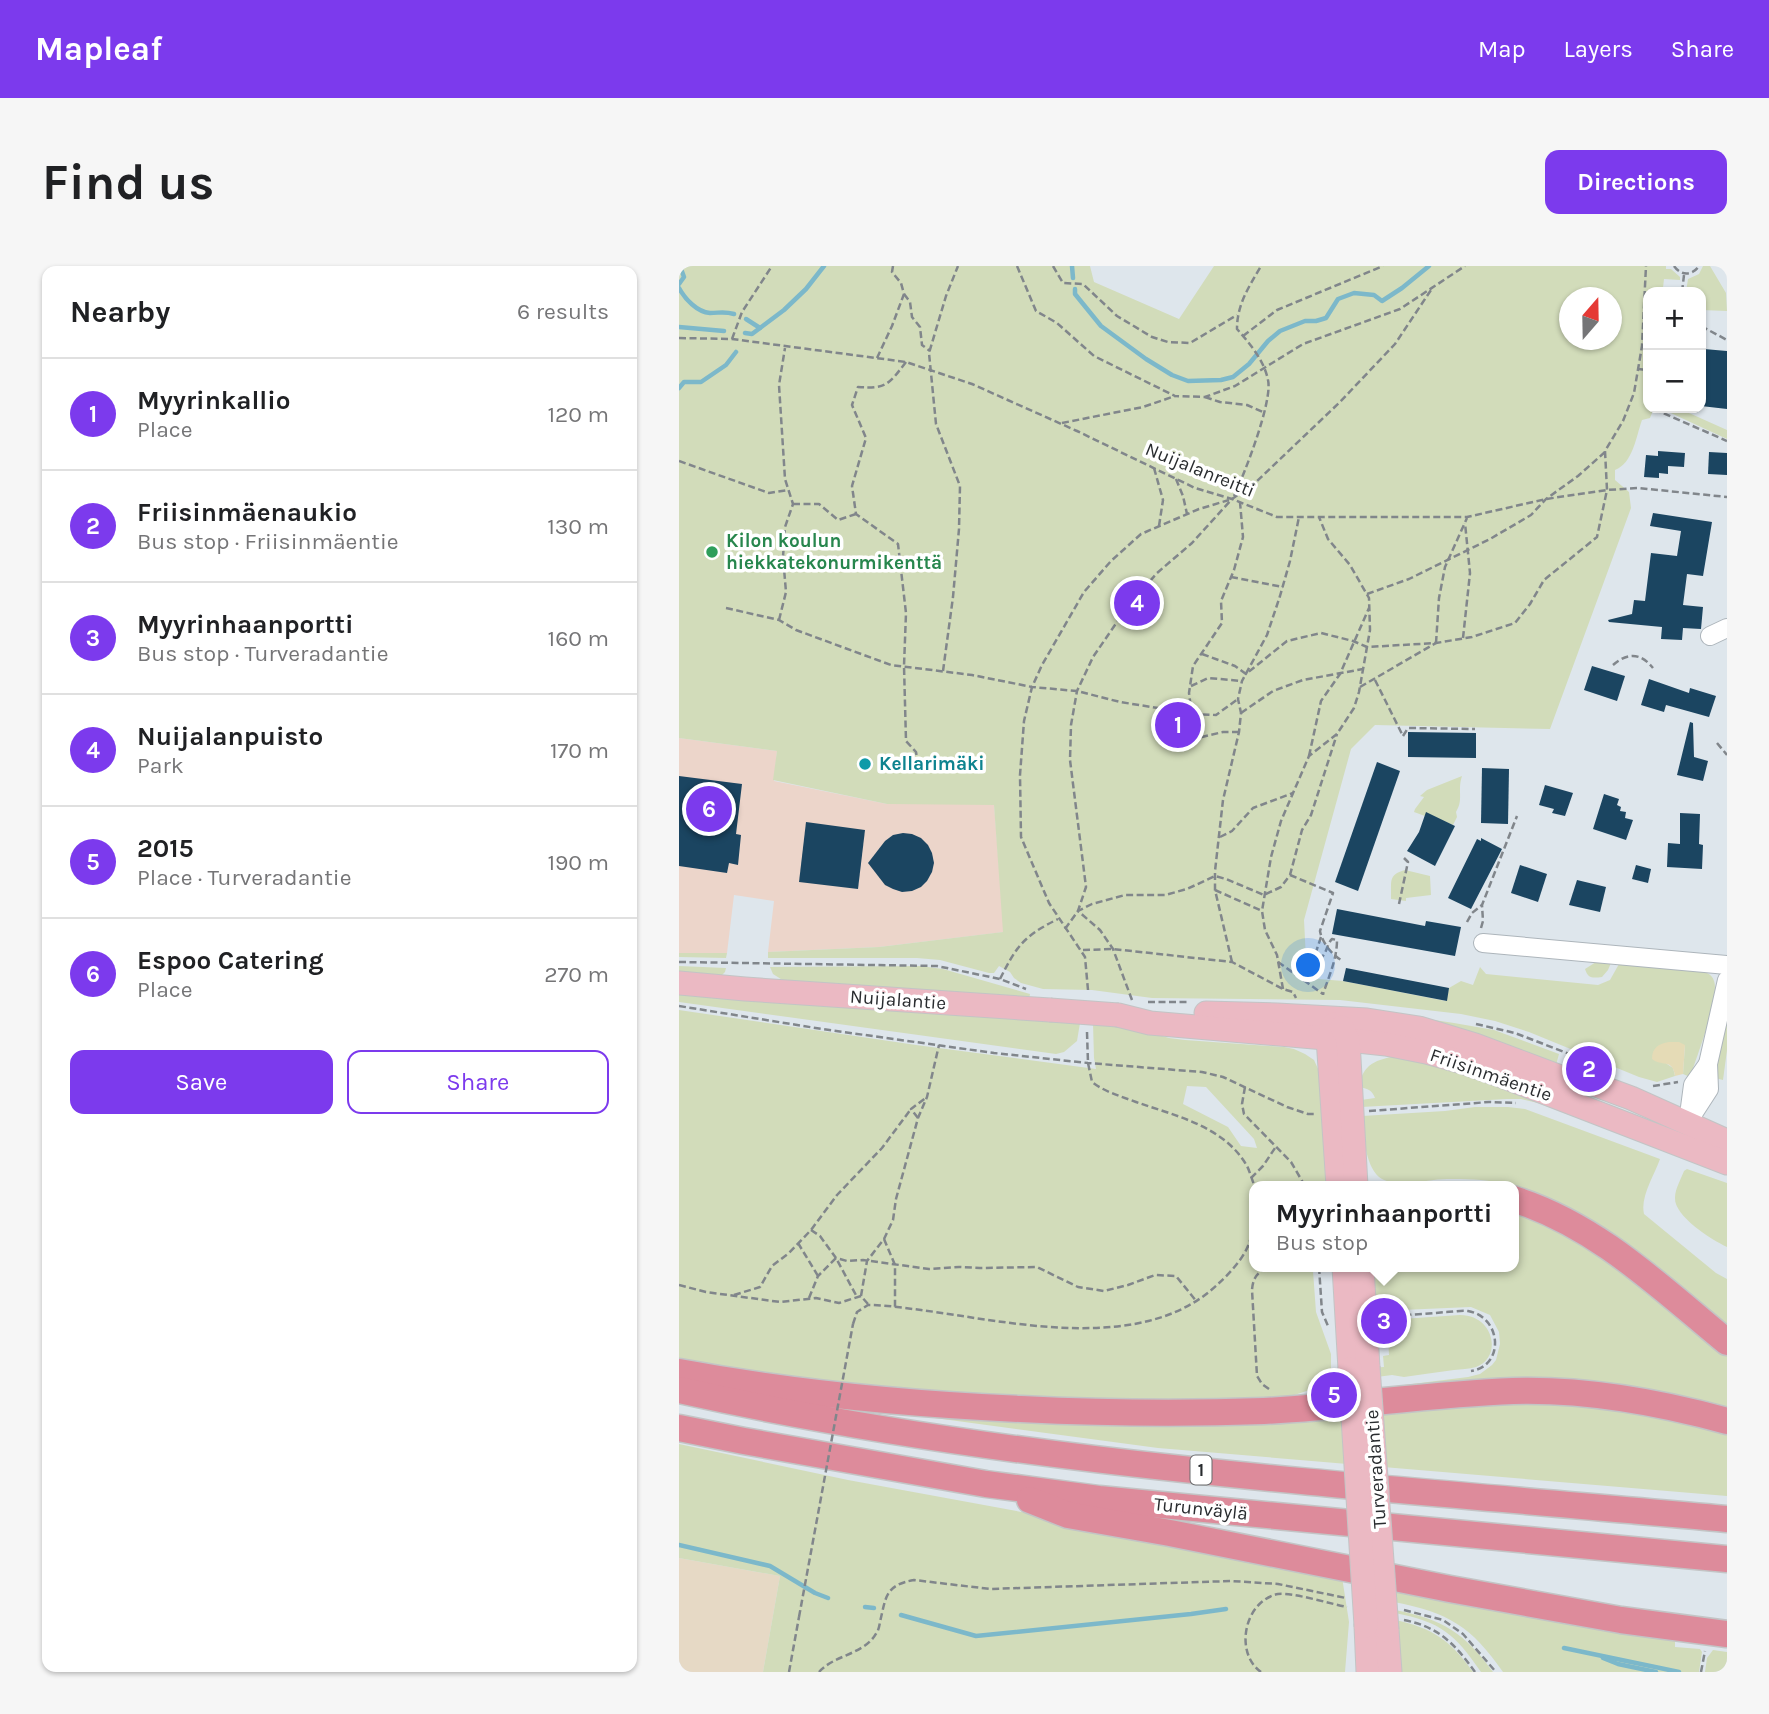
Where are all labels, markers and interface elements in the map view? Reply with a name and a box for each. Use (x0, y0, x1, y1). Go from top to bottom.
text: Mapleaf (35, 30, 162, 68)
text: Map (1478, 35, 1526, 63)
text: Layers (1564, 35, 1633, 63)
text: Share (1671, 35, 1734, 63)
button: Directions (1545, 150, 1727, 214)
text: Find us (42, 154, 214, 211)
north arrow (1559, 287, 1622, 350)
map controls (1643, 287, 1706, 413)
button: + (1643, 287, 1706, 350)
text: Nearby (70, 294, 170, 330)
text: 6 results (517, 298, 609, 325)
button: − (1643, 350, 1706, 413)
text: Myyrinkallio (137, 385, 291, 416)
text: 1 (89, 401, 97, 428)
text: 120 m (547, 401, 609, 428)
text: Place (137, 416, 193, 443)
street label: Nuijalanreitti (1142, 438, 1258, 502)
text: Friisinmäenaukio (137, 497, 357, 528)
text: 2 (86, 513, 100, 540)
text: 130 m (547, 513, 609, 540)
text: Bus stop · Friisinmäentie (137, 528, 399, 555)
place label: Kilon koulun hiekkatekonurmikenttä (726, 530, 942, 574)
marker: Kilon koulun hiekkatekonurmikenttä (704, 544, 720, 560)
pin: 4 (1114, 577, 1160, 629)
text: Myyrinhaanportti (137, 609, 354, 640)
text: 3 (86, 625, 100, 652)
text: 160 m (548, 625, 609, 652)
text: Bus stop · Turveradantie (137, 640, 389, 667)
pin: 1 (1155, 699, 1201, 751)
text: Nuijalanpuisto (137, 721, 323, 752)
text: 4 (86, 737, 100, 764)
text: 170 m (550, 737, 609, 764)
text: Park (137, 752, 184, 779)
place label: Kellarimäki (879, 753, 985, 775)
marker: Kellarimäki (857, 756, 873, 772)
pin: 6 (686, 783, 732, 835)
text: 2015 (137, 833, 194, 864)
text: 5 (86, 849, 100, 876)
text: 190 m (547, 849, 609, 876)
text: Place · Turveradantie (137, 864, 352, 891)
text: Espoo Catering (137, 945, 324, 976)
your location (1291, 948, 1325, 982)
text: 6 (86, 961, 100, 988)
text: 270 m (544, 961, 609, 988)
text: Place (137, 976, 193, 1003)
street label: Nuijalantie (849, 986, 947, 1014)
pin: 2 (1566, 1043, 1612, 1095)
street label: Friisinmäentie (1427, 1044, 1555, 1106)
button: Save (70, 1050, 333, 1114)
button: Share (347, 1050, 609, 1114)
popup (1249, 1181, 1519, 1272)
text: Myyrinhaanportti (1276, 1198, 1492, 1229)
text: Bus stop (1276, 1229, 1368, 1256)
pin: 3 (1361, 1295, 1407, 1347)
pin: 5 (1311, 1369, 1357, 1421)
street label: Turveradantie (1361, 1409, 1391, 1529)
road number: 1 (1191, 1456, 1211, 1484)
street label: Turunväylä (1153, 1493, 1249, 1525)

